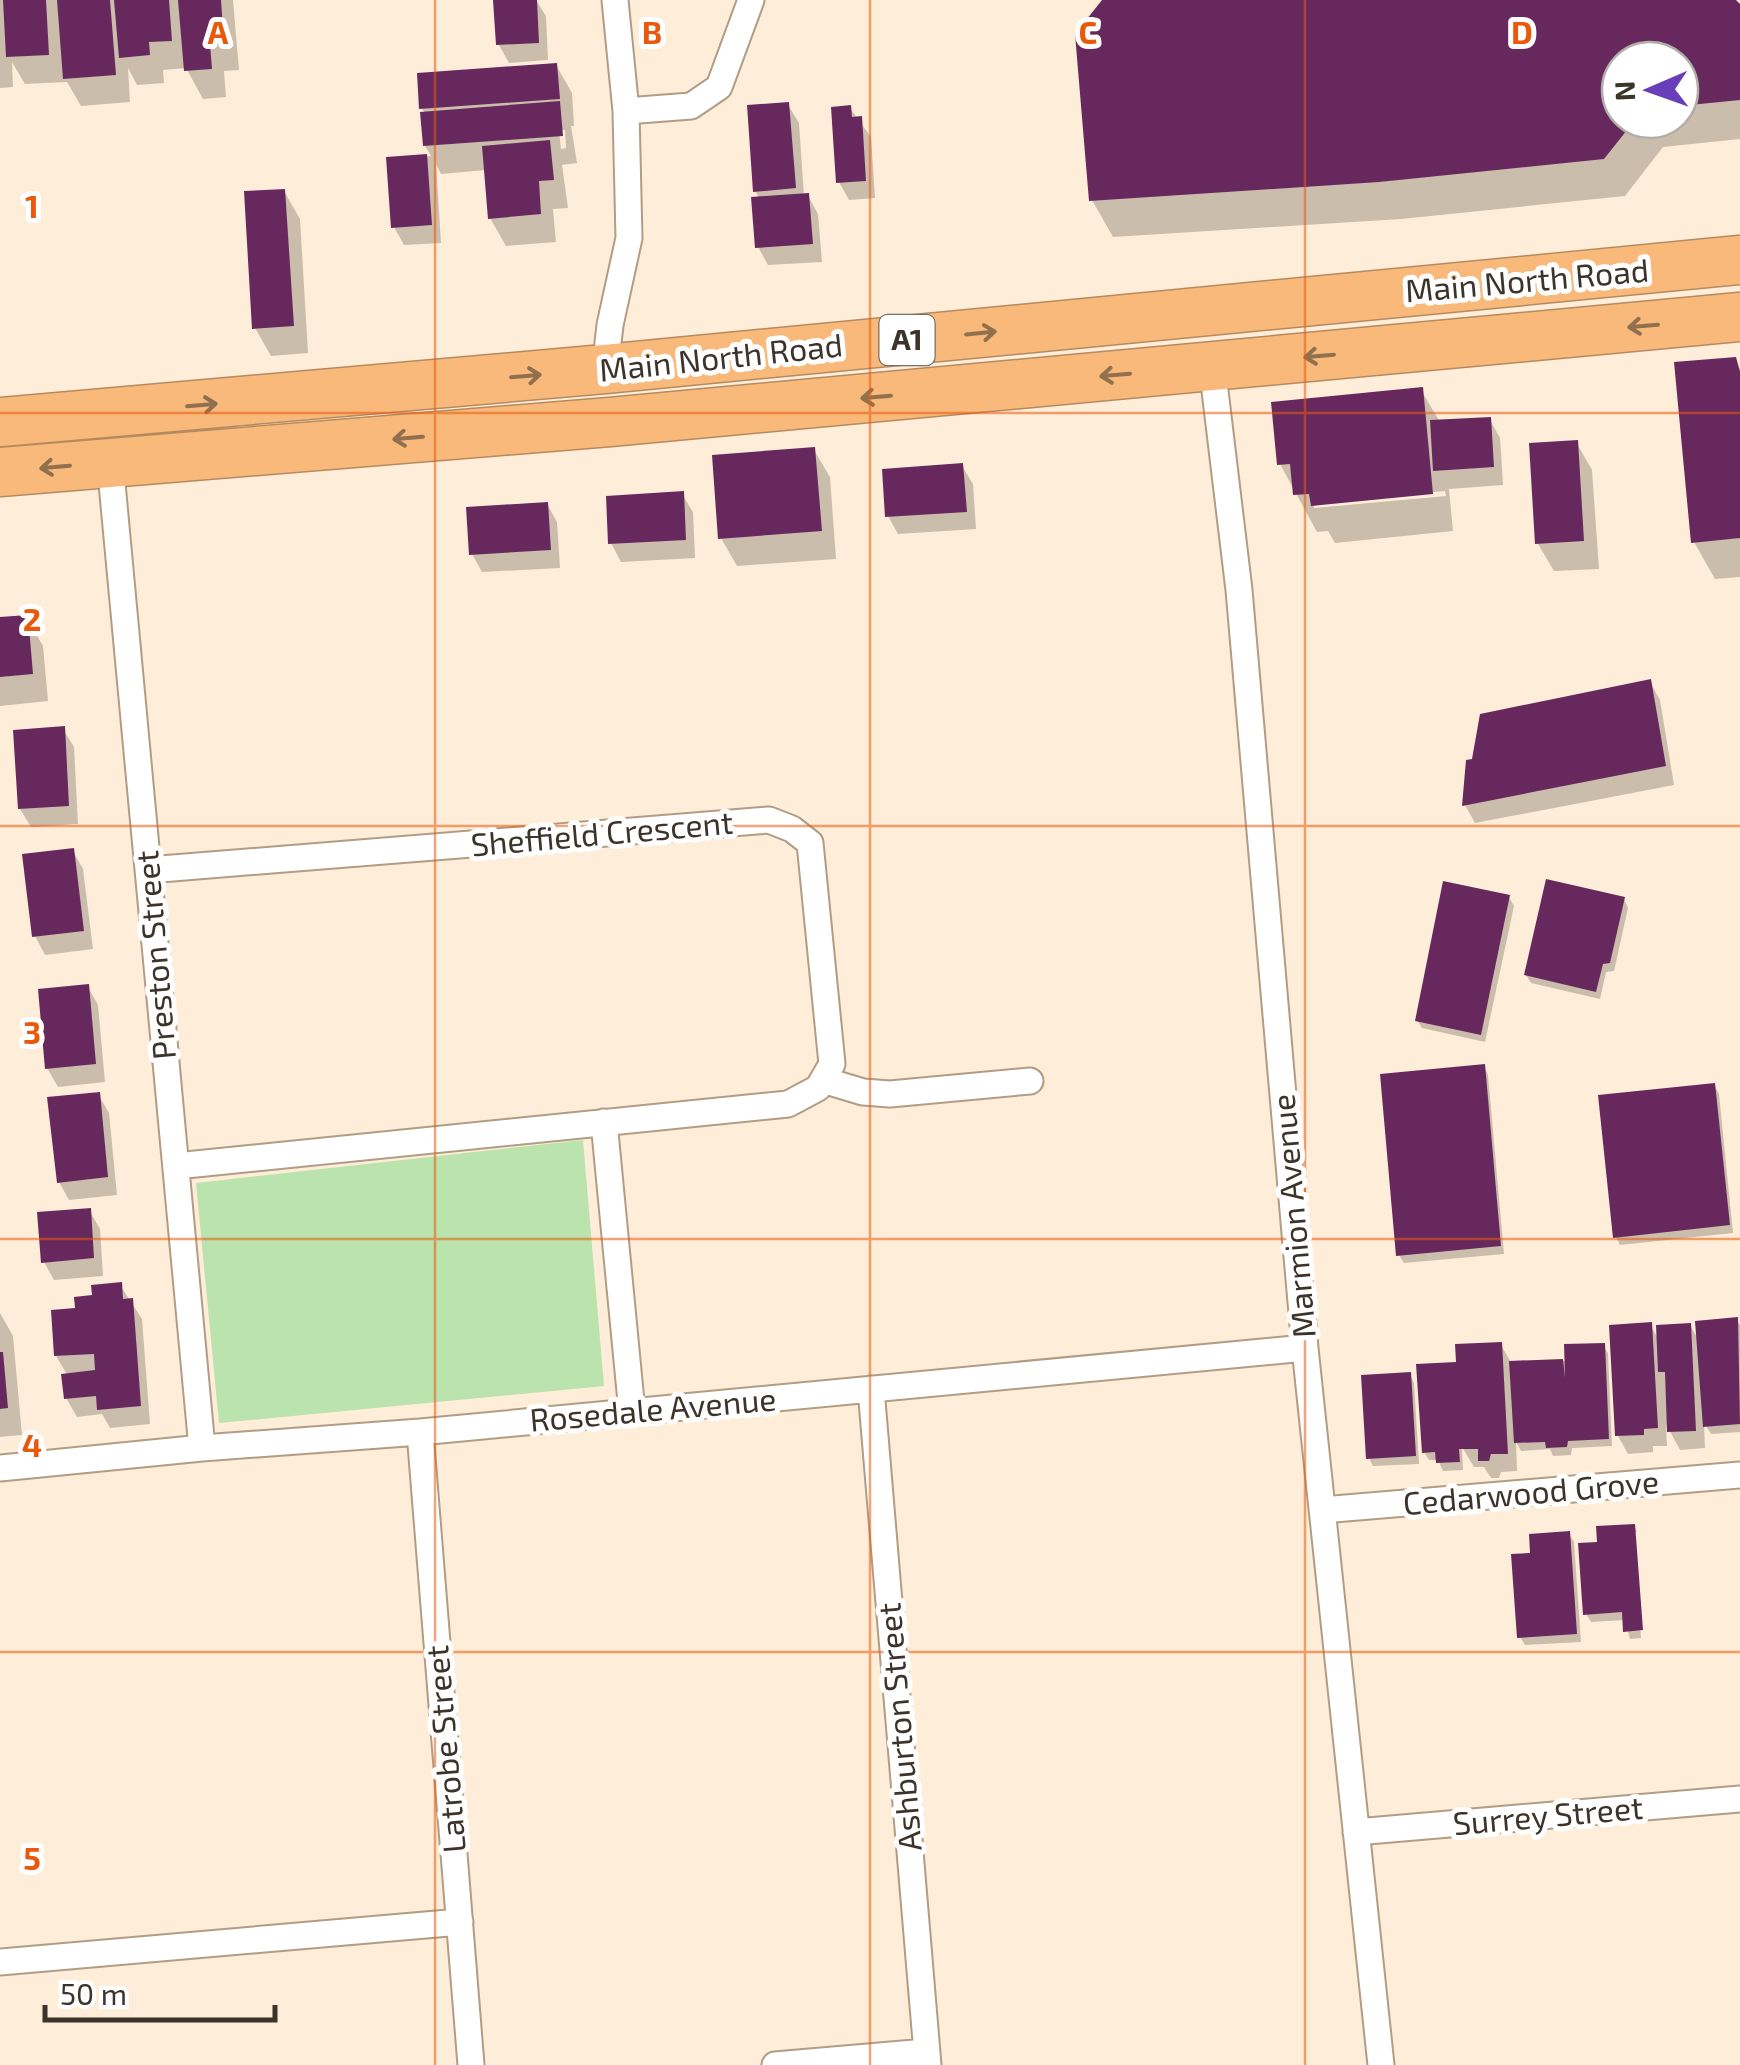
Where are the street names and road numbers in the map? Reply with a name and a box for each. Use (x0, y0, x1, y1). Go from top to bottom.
street label: Main North Road (1403, 249, 1650, 309)
road number: A1 (880, 315, 934, 365)
street label: Main North Road (597, 324, 844, 388)
street label: Sheffield Crescent (469, 802, 735, 862)
street label: Preston Street (126, 849, 182, 1061)
street label: Marmion Avenue (1262, 1093, 1322, 1340)
street label: Rosedale Avenue (528, 1378, 778, 1438)
street label: Cedarwood Grove (1401, 1461, 1660, 1521)
street label: Ashburton Street (868, 1601, 928, 1853)
street label: Latrobe Street (416, 1644, 472, 1855)
street label: Surrey Street (1451, 1787, 1645, 1841)

